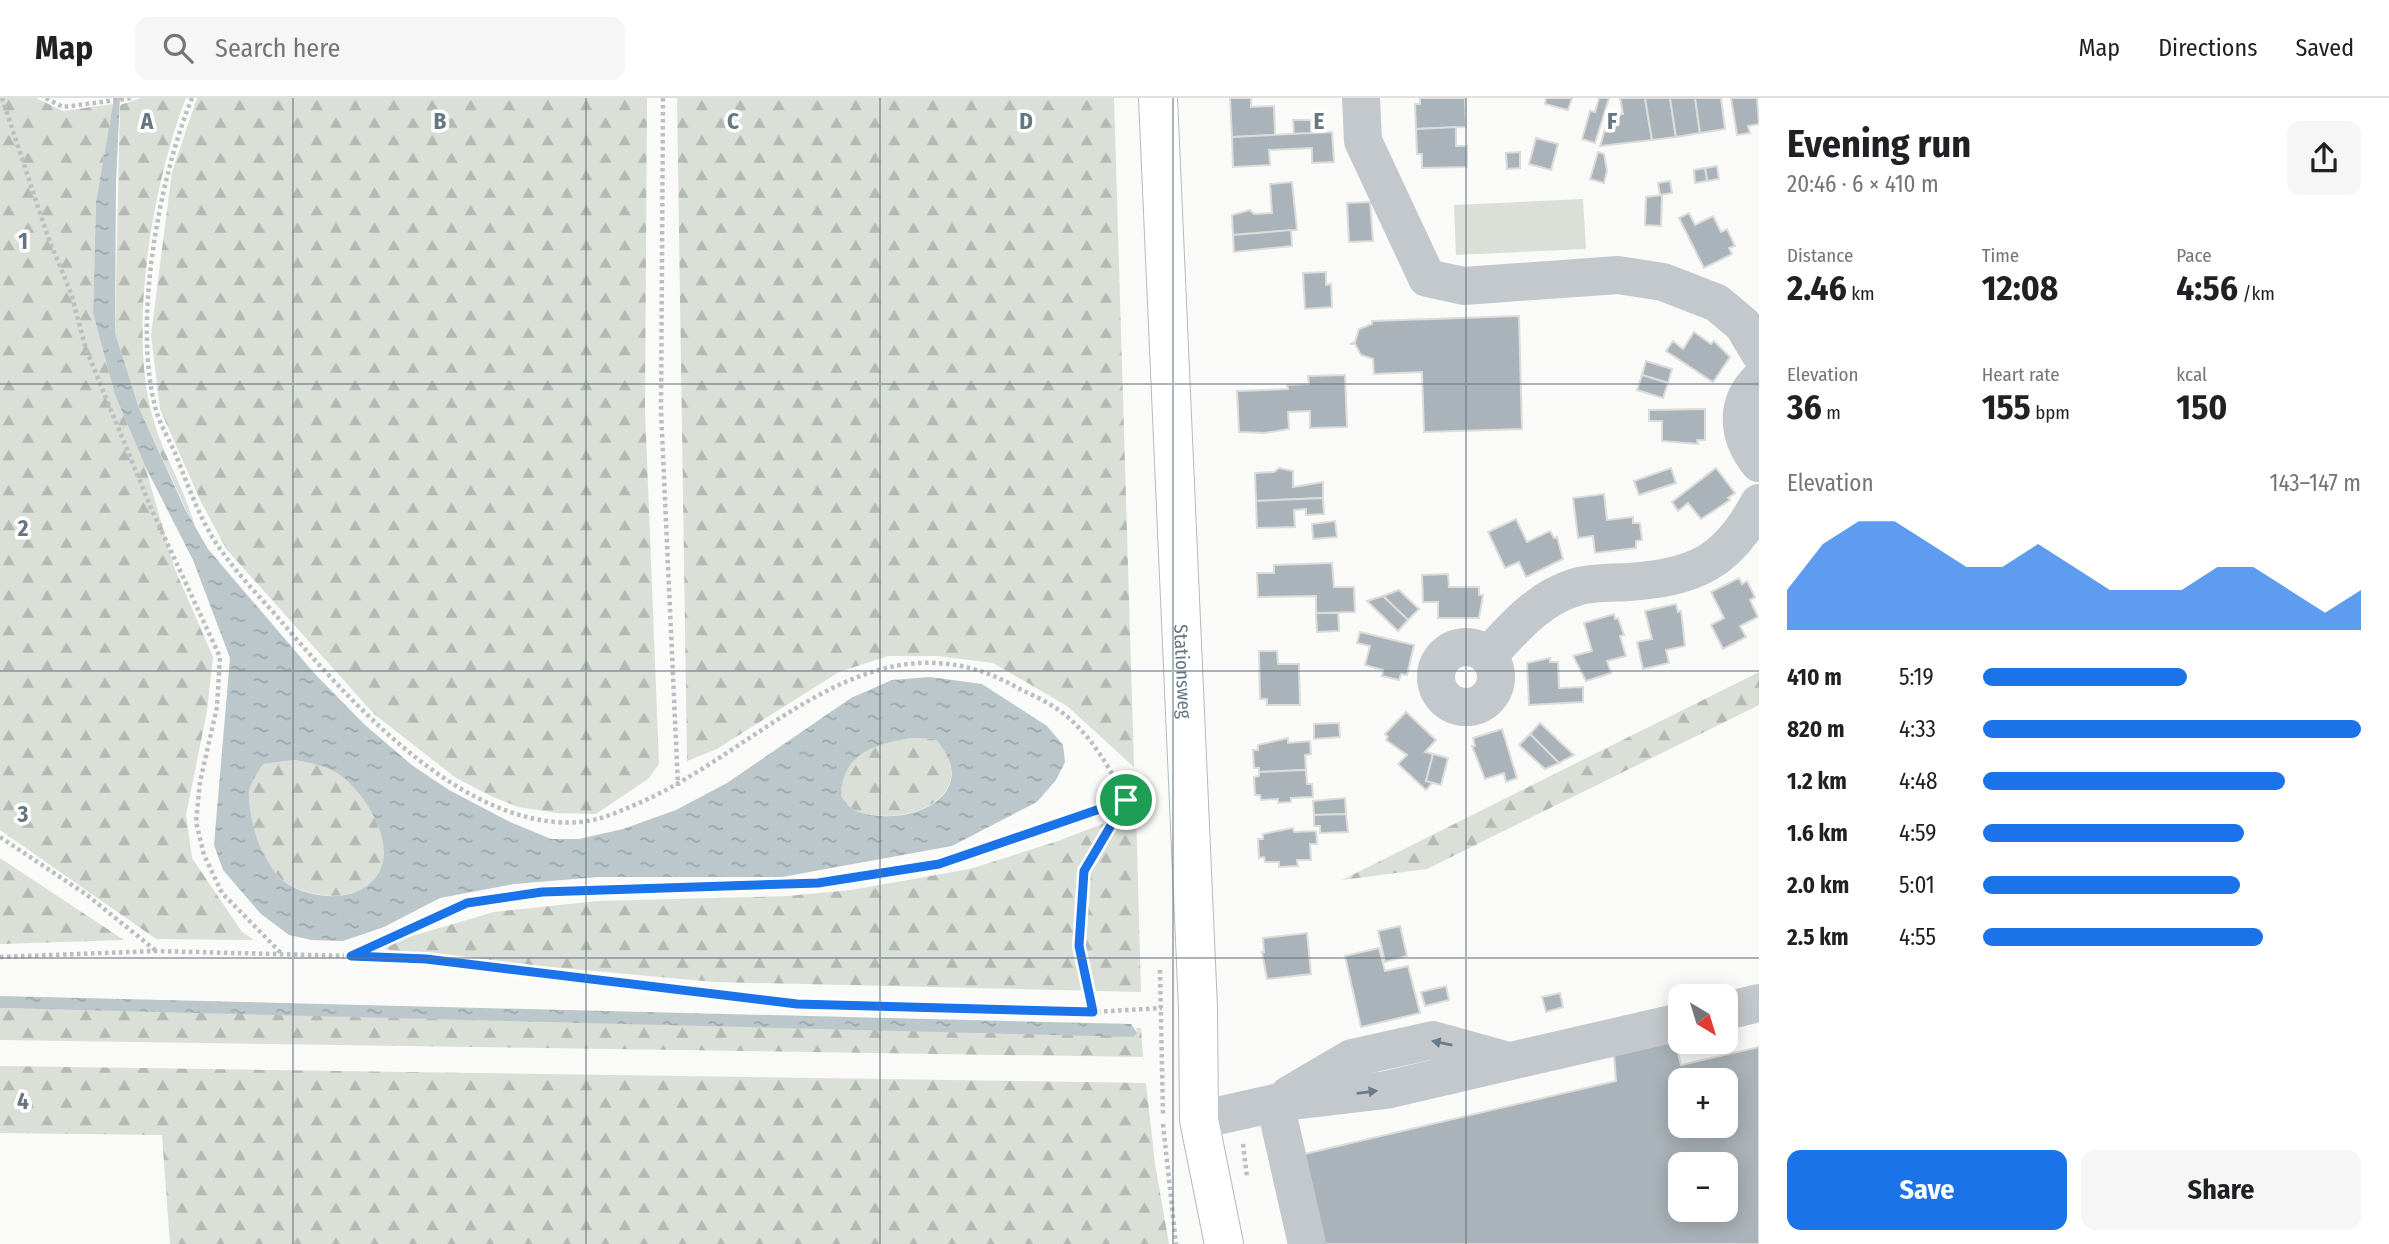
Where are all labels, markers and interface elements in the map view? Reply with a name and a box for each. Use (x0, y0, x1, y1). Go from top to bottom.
search box (135, 17, 625, 80)
text: Map (35, 28, 93, 68)
icon: search (159, 29, 197, 67)
text: Search here (215, 33, 340, 64)
text: Map (2079, 34, 2120, 62)
text: Directions (2158, 34, 2257, 62)
text: Saved (2295, 34, 2354, 62)
text: A (140, 107, 154, 135)
text: B (434, 107, 447, 135)
text: C (727, 107, 739, 135)
text: D (1019, 107, 1033, 135)
text: E (1314, 107, 1325, 135)
text: F (1607, 107, 1617, 135)
text: Evening run (1787, 121, 1971, 167)
button: share (2287, 121, 2361, 195)
text: 20:46 · 6 × 410 m (1787, 170, 1939, 198)
text: 1 (18, 227, 28, 255)
text: Distance (1787, 244, 1854, 267)
text: Time (1982, 244, 2019, 267)
text: Pace (2176, 244, 2212, 267)
text: 2.46 (1787, 267, 1847, 309)
text: 12:08 (1982, 267, 2058, 309)
text: 4:56 (2176, 267, 2238, 309)
text: km (1847, 282, 1875, 305)
text: /km (2238, 282, 2275, 305)
text: Elevation (1787, 363, 1859, 386)
text: Heart rate (1982, 363, 2060, 386)
text: kcal (2176, 363, 2207, 386)
text: 36 (1787, 386, 1822, 428)
text: 155 (1982, 386, 2031, 428)
text: 150 (2176, 386, 2227, 428)
text: m (1822, 401, 1841, 424)
text: bpm (2031, 401, 2070, 424)
text: Elevation (1787, 469, 1874, 497)
text: 143–147 m (2269, 469, 2361, 497)
text: 2 (17, 514, 29, 542)
street label: Stationsweg (1170, 624, 1197, 719)
text: 410 m (1787, 663, 1842, 691)
text: 5:19 (1899, 663, 1934, 691)
text: 820 m (1787, 715, 1845, 743)
text: 4:33 (1899, 715, 1936, 743)
text: 1.2 km (1787, 767, 1847, 795)
text: 4:48 (1899, 767, 1938, 795)
pin (1096, 770, 1156, 830)
icon: arrive (1107, 781, 1145, 819)
text: 3 (17, 800, 29, 828)
text: 1.6 km (1787, 819, 1848, 847)
text: 4:59 (1899, 819, 1937, 847)
text: 2.0 km (1787, 871, 1849, 899)
text: 5:01 (1899, 871, 1935, 899)
text: 2.5 km (1787, 923, 1848, 951)
text: 4:55 (1899, 923, 1936, 951)
north arrow (1668, 984, 1738, 1054)
map controls (1668, 984, 1738, 1222)
one-way arrow (1431, 1038, 1453, 1049)
button: + (1668, 1068, 1738, 1138)
text: 4 (17, 1087, 29, 1115)
one-way arrow (1356, 1087, 1378, 1098)
button: Save (1787, 1150, 2067, 1230)
button: Share (2081, 1150, 2361, 1230)
button: − (1668, 1152, 1738, 1222)

